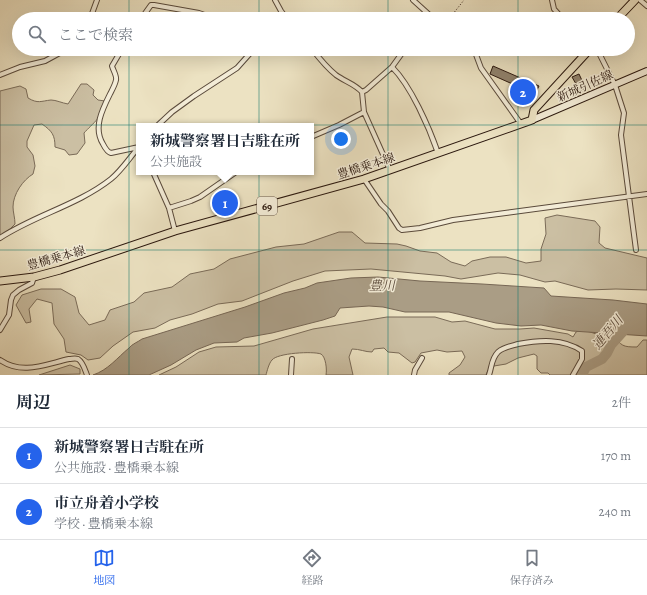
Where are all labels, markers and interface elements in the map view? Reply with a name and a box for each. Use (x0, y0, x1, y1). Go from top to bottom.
search box (12, 12, 635, 56)
icon: search (26, 23, 48, 45)
text: ここで検索 (58, 25, 133, 45)
street label: 新城引佐線 (554, 66, 616, 106)
pin: 2 (510, 77, 536, 107)
popup (136, 123, 314, 175)
your location (331, 129, 351, 149)
text: 新城警察署日吉駐在所 (150, 131, 300, 151)
street label: 豊橋乗本線 (335, 149, 397, 183)
text: 公共施設 (150, 153, 202, 170)
pin: 1 (212, 188, 238, 218)
road number: 69 (257, 197, 277, 215)
street label: 豊橋乗本線 (25, 242, 87, 274)
water label: 豊川 (369, 277, 397, 294)
water label: 連吾川 (588, 310, 628, 353)
text: 周辺 (16, 391, 50, 414)
text: 2件 (612, 394, 631, 411)
text: 新城警察署日吉駐在所 (54, 437, 204, 457)
text: 1 (27, 447, 31, 464)
text: 170 m (601, 447, 631, 464)
text: 公共施設 · 豊橋乗本線 (54, 459, 179, 476)
text: 市立舟着小学校 (54, 493, 159, 513)
text: 2 (26, 503, 32, 520)
text: 240 m (599, 503, 631, 520)
text: 学校 · 豊橋乗本線 (54, 515, 153, 532)
tab: 地図 (93, 547, 115, 588)
tab: 経路 (301, 547, 323, 588)
tab: 保存済み (510, 547, 554, 588)

